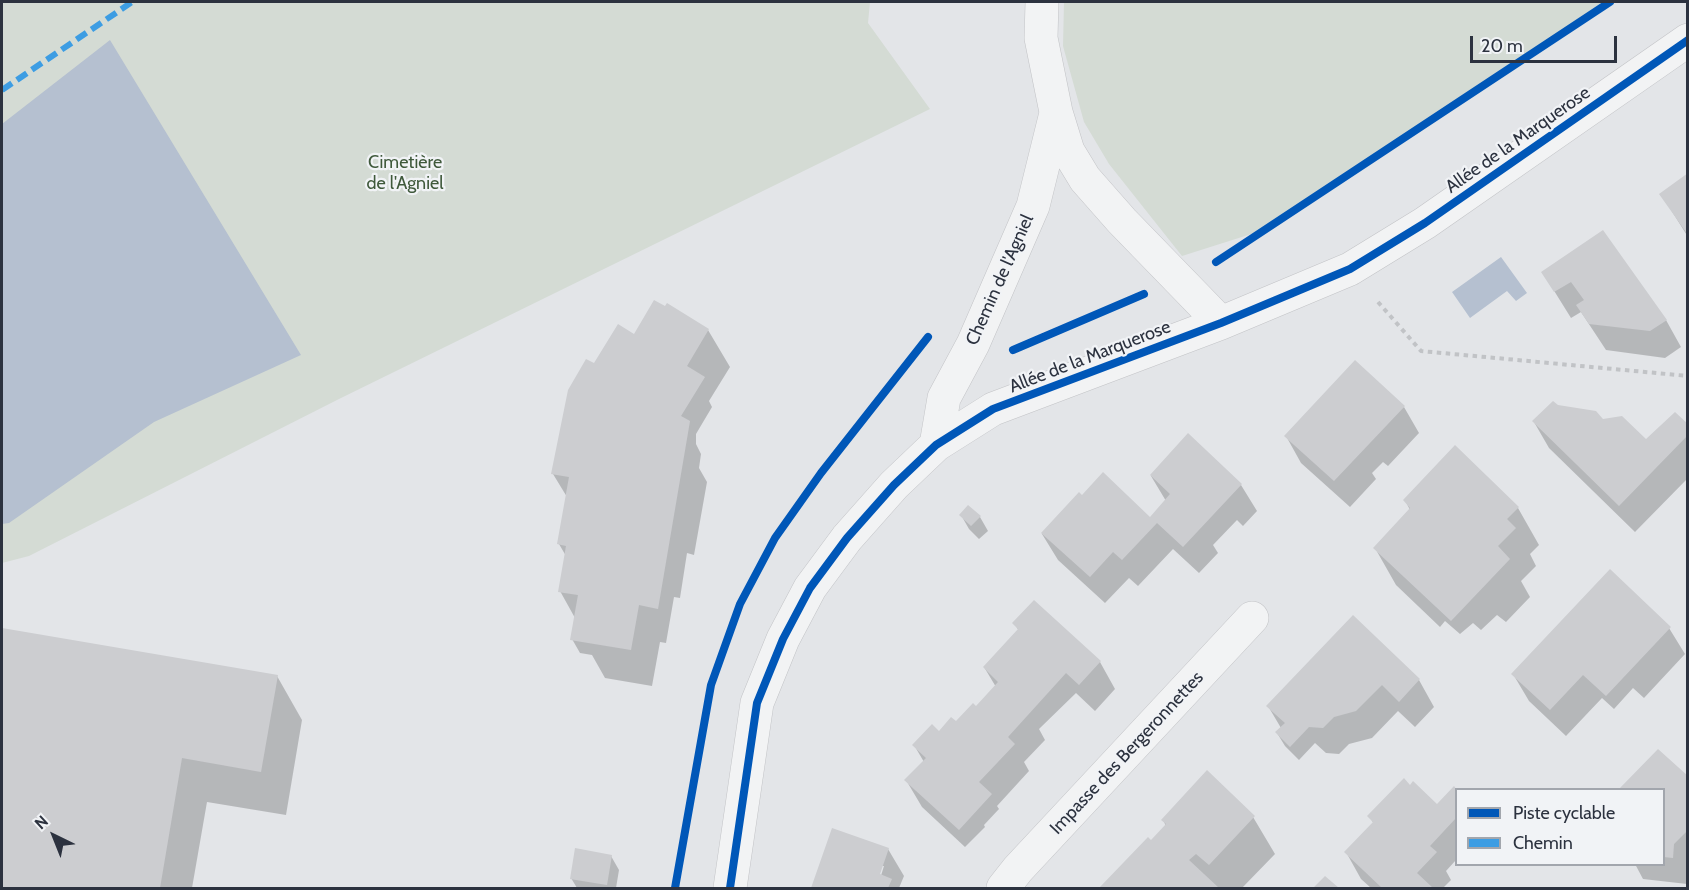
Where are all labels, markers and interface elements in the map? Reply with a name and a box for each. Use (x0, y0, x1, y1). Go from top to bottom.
scale bar (1473, 24, 1620, 62)
text: 20 m (1481, 35, 1523, 57)
street label: Allée de la Marquerose (1442, 82, 1594, 198)
park label: Cimetière de l'Agniel (367, 152, 443, 195)
street label: Chemin de l'Agniel (962, 211, 1038, 349)
street label: Allée de la Marquerose (1006, 316, 1174, 398)
street label: Impasse des Bergeronnettes (1046, 667, 1208, 839)
legend (1455, 788, 1665, 866)
text: Piste cyclable (1513, 802, 1615, 824)
north arrow (24, 806, 84, 866)
text: N (31, 812, 52, 833)
text: Chemin (1513, 832, 1573, 854)

